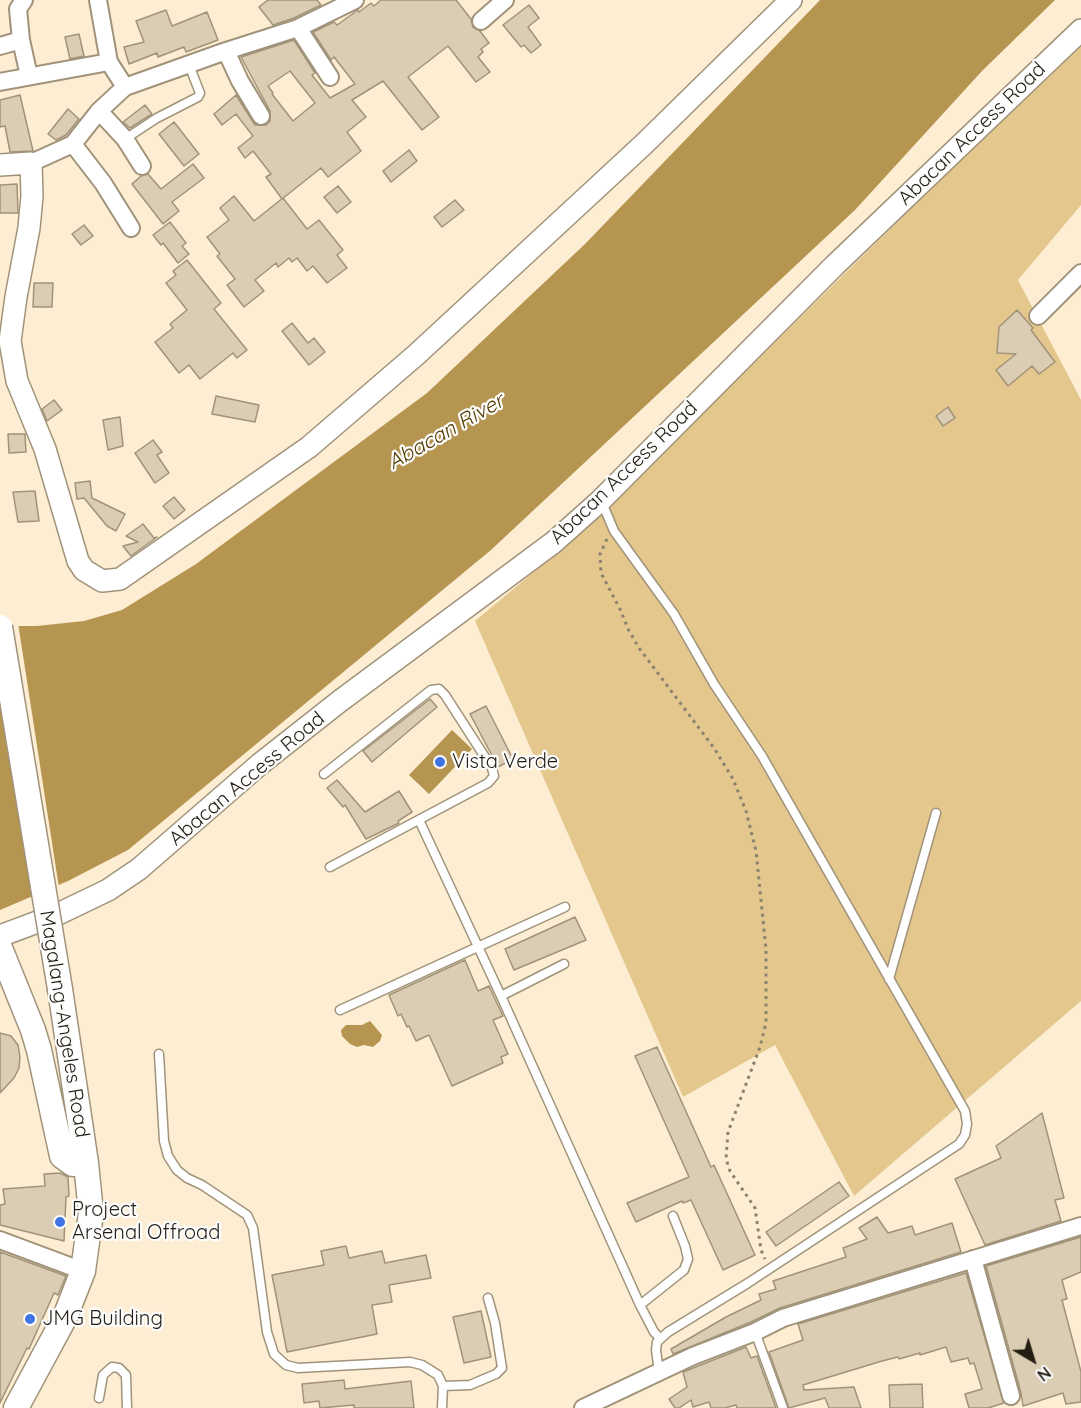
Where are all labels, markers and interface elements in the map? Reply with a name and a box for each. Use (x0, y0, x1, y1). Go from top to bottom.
street label: Abacan Access Road (893, 57, 1051, 211)
water label: Abacan River (383, 389, 509, 475)
street label: Abacan Access Road (545, 396, 703, 550)
street label: Abacan Access Road (164, 707, 330, 851)
place label: Vista Verde (452, 750, 558, 774)
marker: Vista Verde (433, 755, 447, 769)
street label: Magalang-Angeles Road (34, 909, 94, 1139)
place label: Project Arsenal Offroad (72, 1198, 220, 1245)
marker: Project Arsenal Offroad (53, 1215, 67, 1229)
place label: JMG Building (42, 1307, 163, 1331)
marker: JMG Building (23, 1312, 37, 1326)
north arrow (1003, 1330, 1063, 1390)
text: N (1033, 1363, 1055, 1386)

